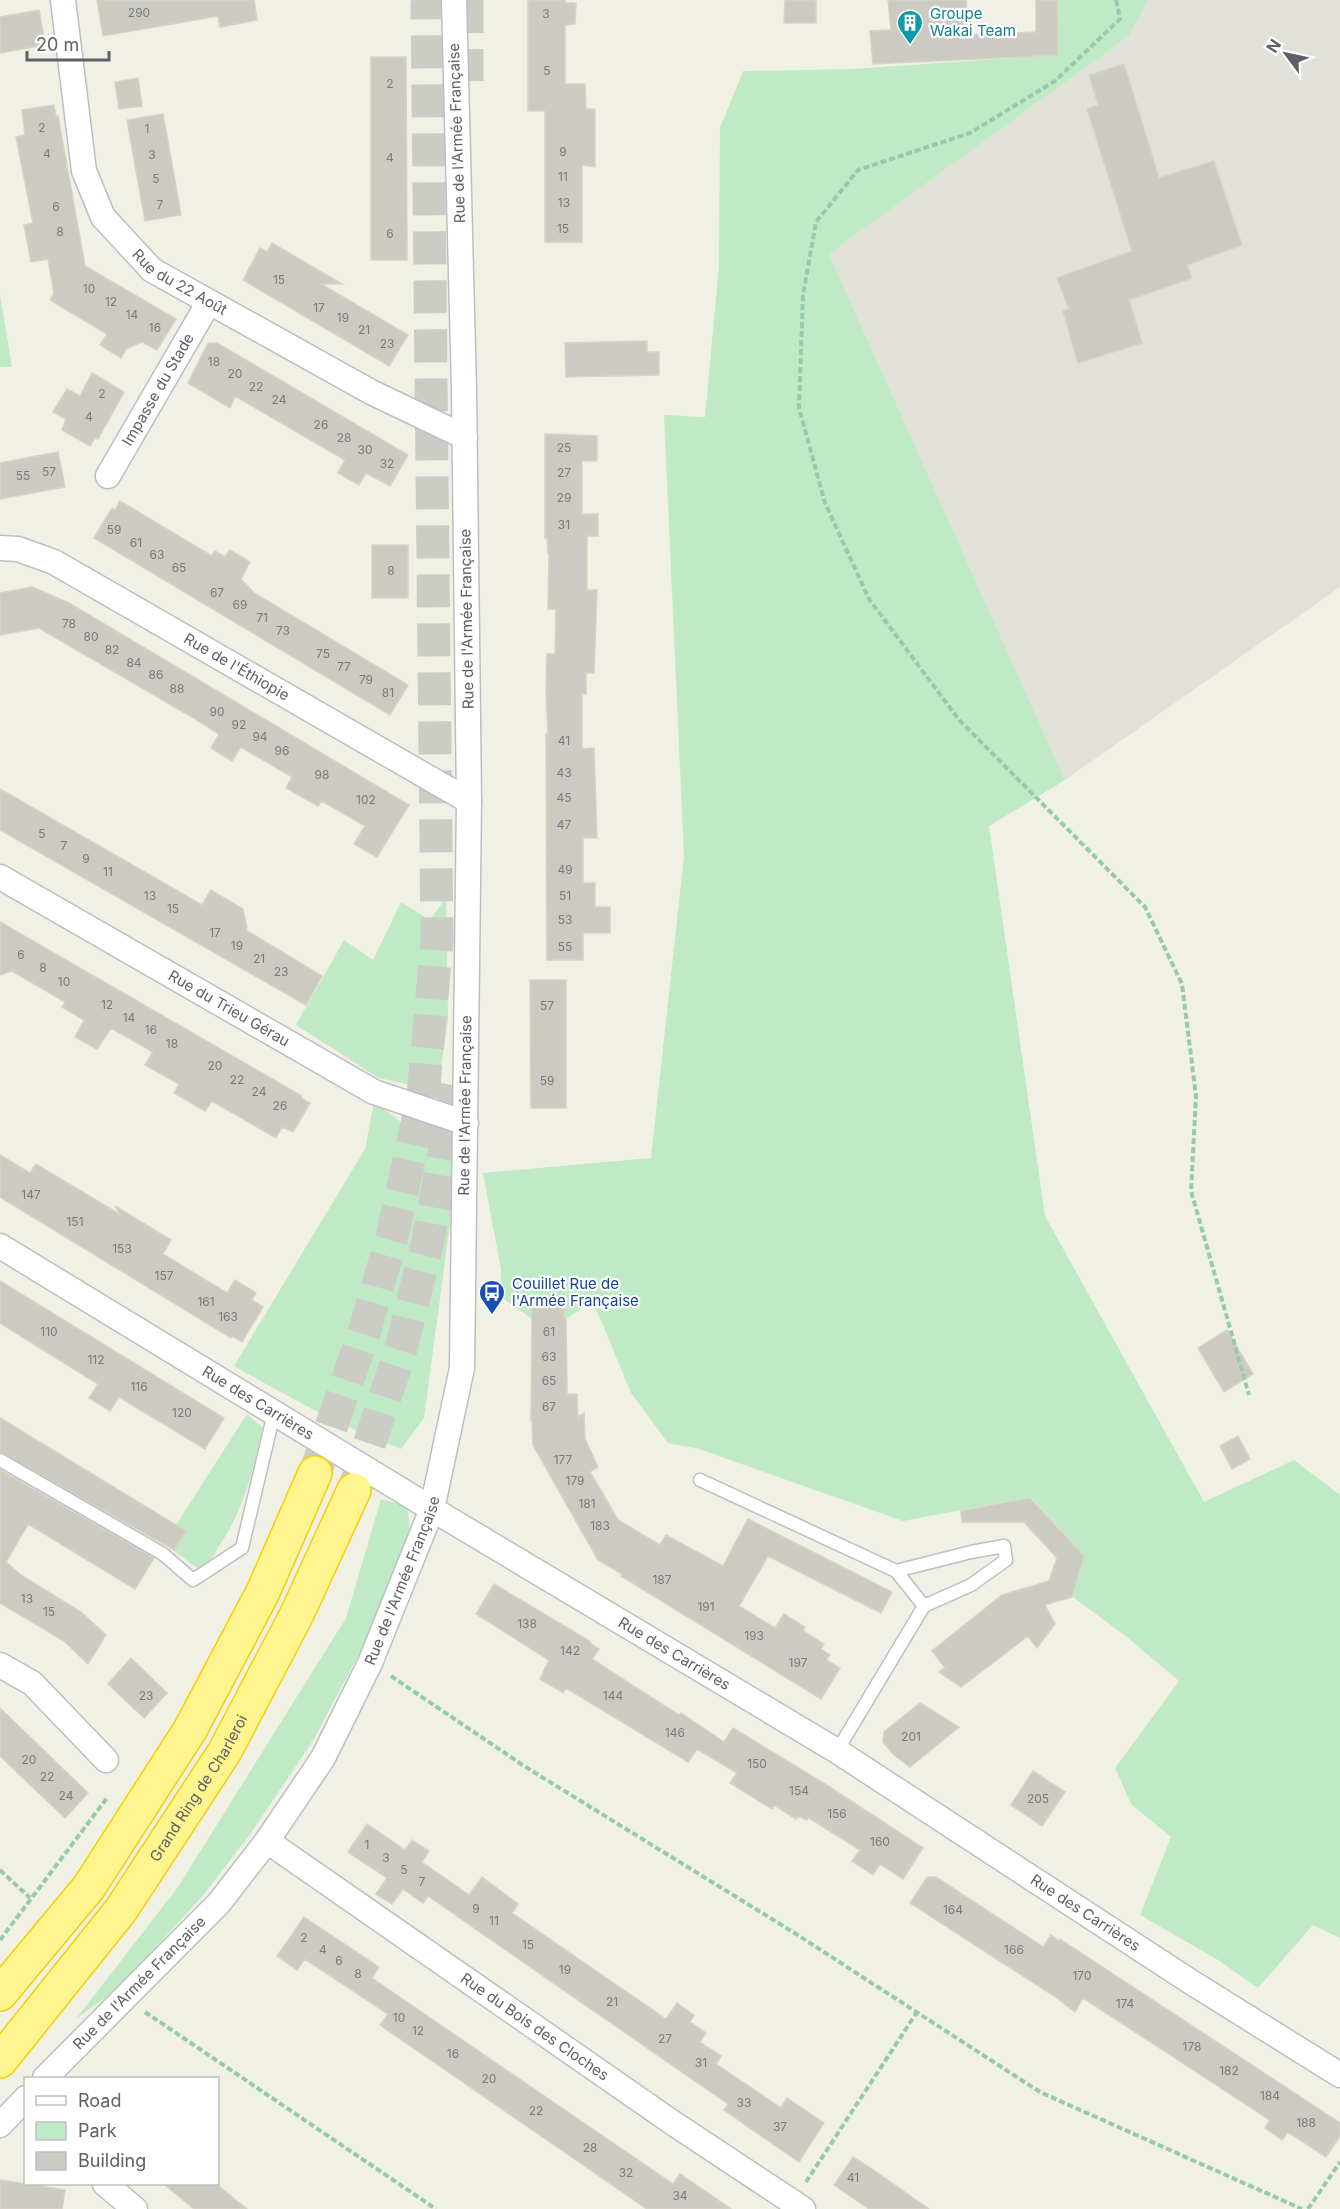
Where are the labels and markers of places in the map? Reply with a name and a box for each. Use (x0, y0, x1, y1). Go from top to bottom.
place label: Groupe Wakai Team (930, 4, 1016, 40)
building icon: Groupe Wakai Team (895, 8, 925, 46)
place label: Couillet Rue de l'Armée Française (512, 1274, 639, 1310)
bus stop icon: Couillet Rue de l'Armée Française (477, 1278, 507, 1316)

